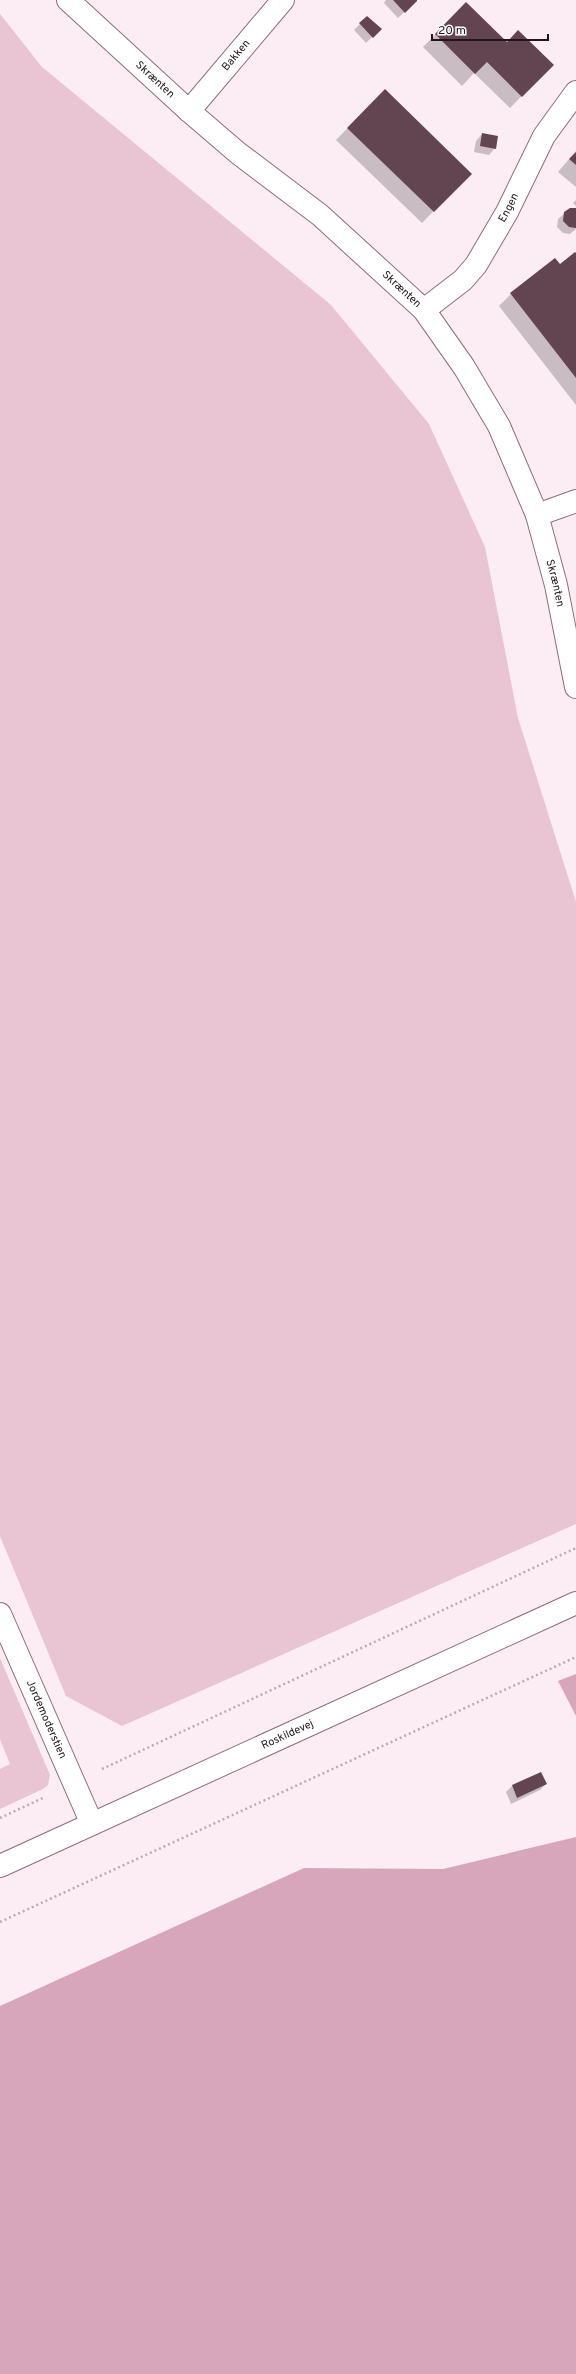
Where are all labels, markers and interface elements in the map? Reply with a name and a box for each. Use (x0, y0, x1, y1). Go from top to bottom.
scale bar (432, 16, 548, 42)
text: 20 m (438, 23, 466, 39)
street label: Bakken (219, 37, 253, 74)
street label: Skrænten (132, 58, 178, 101)
street label: Engen (495, 191, 522, 225)
street label: Skrænten (379, 268, 424, 311)
street label: Skrænten (542, 558, 567, 608)
street label: Jordemoderstien (23, 1678, 70, 1761)
street label: Roskildevej (259, 1717, 316, 1753)

